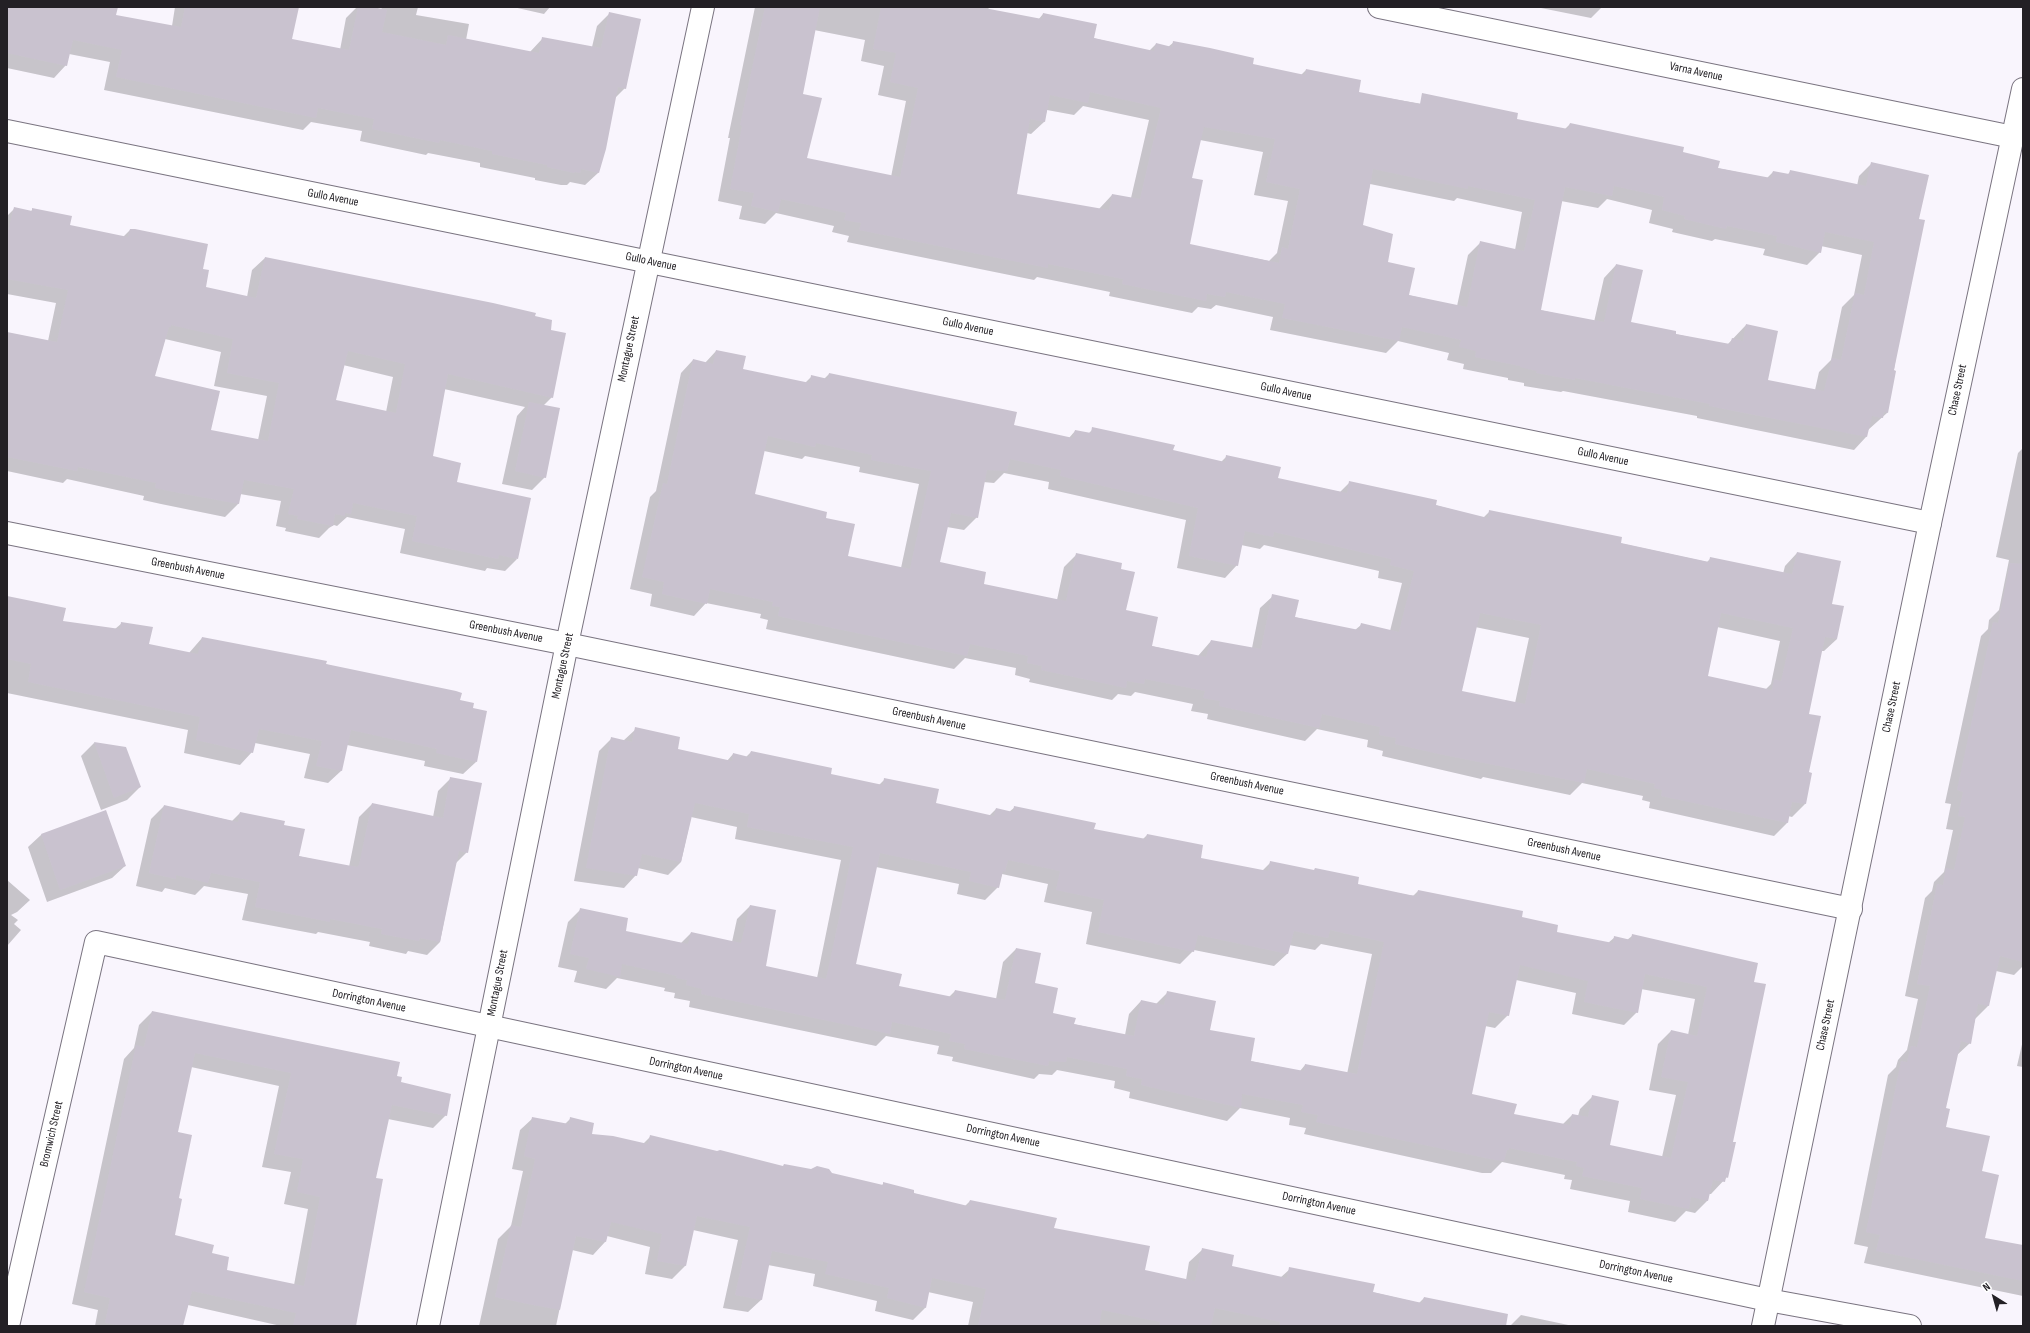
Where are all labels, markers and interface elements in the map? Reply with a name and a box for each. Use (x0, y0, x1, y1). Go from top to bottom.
street label: Varna Avenue (1668, 59, 1724, 85)
street label: Gullo Avenue (306, 186, 360, 210)
street label: Gullo Avenue (624, 250, 678, 274)
street label: Montague Street (615, 315, 643, 383)
street label: Gullo Avenue (941, 315, 995, 339)
street label: Chase Street (1946, 363, 1970, 417)
street label: Gullo Avenue (1259, 380, 1313, 404)
street label: Gullo Avenue (1576, 445, 1630, 469)
street label: Greenbush Avenue (150, 555, 226, 583)
street label: Greenbush Avenue (468, 618, 544, 646)
street label: Montague Street (549, 632, 577, 700)
street label: Chase Street (1880, 680, 1904, 734)
street label: Greenbush Avenue (891, 704, 967, 734)
street label: Greenbush Avenue (1209, 769, 1285, 799)
street label: Greenbush Avenue (1526, 835, 1602, 865)
street label: Montague Street (485, 949, 511, 1017)
street label: Dorrington Avenue (331, 986, 407, 1016)
street label: Chase Street (1814, 998, 1838, 1052)
street label: Dorrington Avenue (648, 1054, 724, 1084)
street label: Bromwich Street (37, 1100, 67, 1168)
street label: Dorrington Avenue (965, 1121, 1041, 1151)
street label: Dorrington Avenue (1281, 1189, 1357, 1219)
street label: Dorrington Avenue (1598, 1257, 1674, 1287)
north arrow (1974, 1277, 2014, 1317)
text: N (1980, 1280, 1993, 1294)

